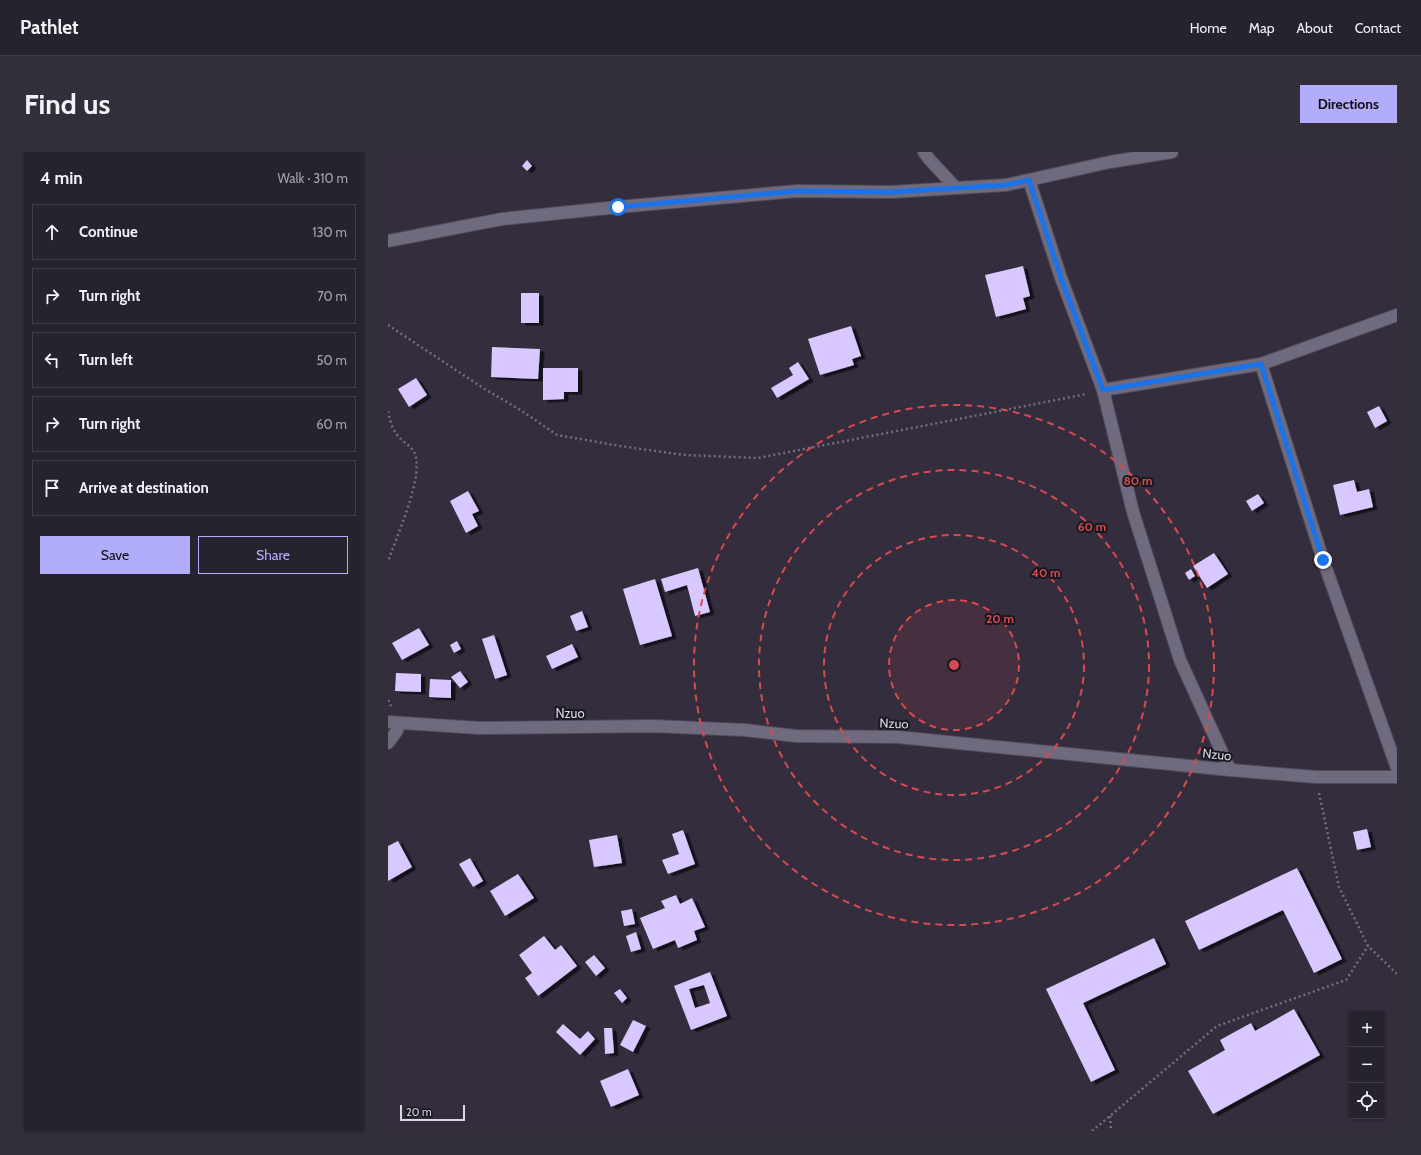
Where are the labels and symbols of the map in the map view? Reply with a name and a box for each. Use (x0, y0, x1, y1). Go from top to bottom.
route start (609, 198, 627, 216)
text: 80 m (1124, 473, 1152, 488)
text: 60 m (1078, 519, 1106, 534)
route end (1314, 551, 1332, 569)
text: 40 m (1031, 565, 1061, 580)
text: 20 m (986, 611, 1014, 626)
centre of rings (947, 658, 961, 672)
street label: Nzuo (555, 705, 585, 721)
street label: Nzuo (879, 714, 909, 732)
street label: Nzuo (1202, 745, 1232, 763)
scale bar (400, 1103, 465, 1122)

